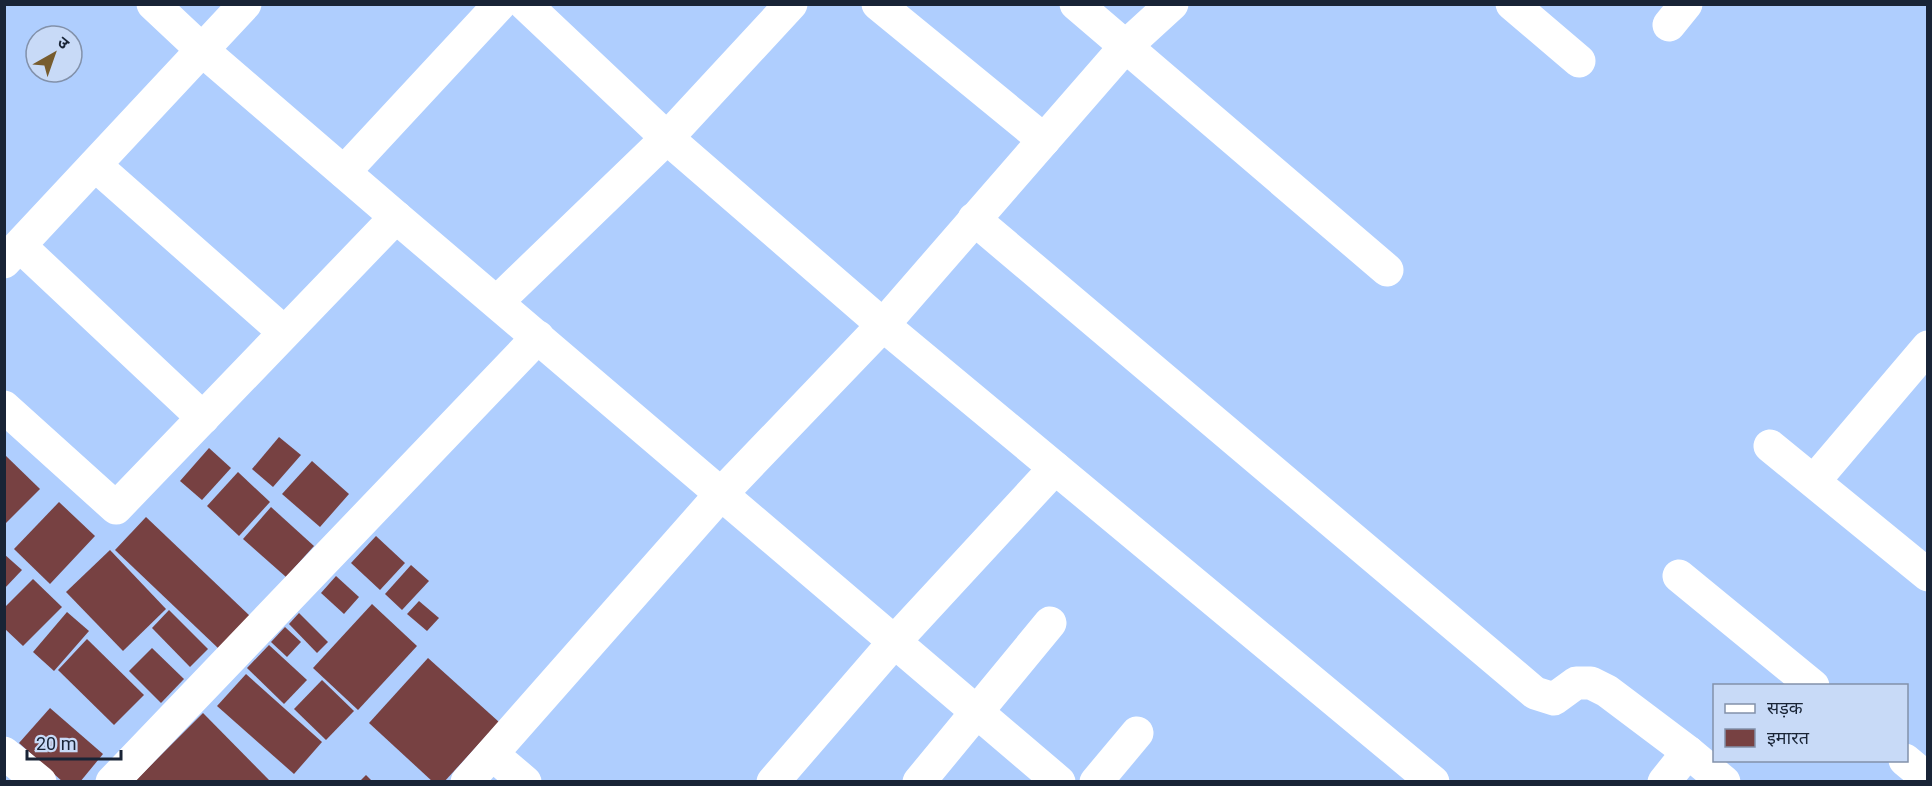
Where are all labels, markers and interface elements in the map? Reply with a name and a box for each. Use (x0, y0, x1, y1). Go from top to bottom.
north arrow (24, 24, 84, 84)
text: उ (54, 33, 73, 54)
legend (1713, 684, 1908, 762)
text: सड़क (1767, 697, 1804, 718)
scale bar (27, 723, 122, 761)
text: इमारत (1767, 727, 1810, 748)
text: 20 m (36, 733, 76, 754)

